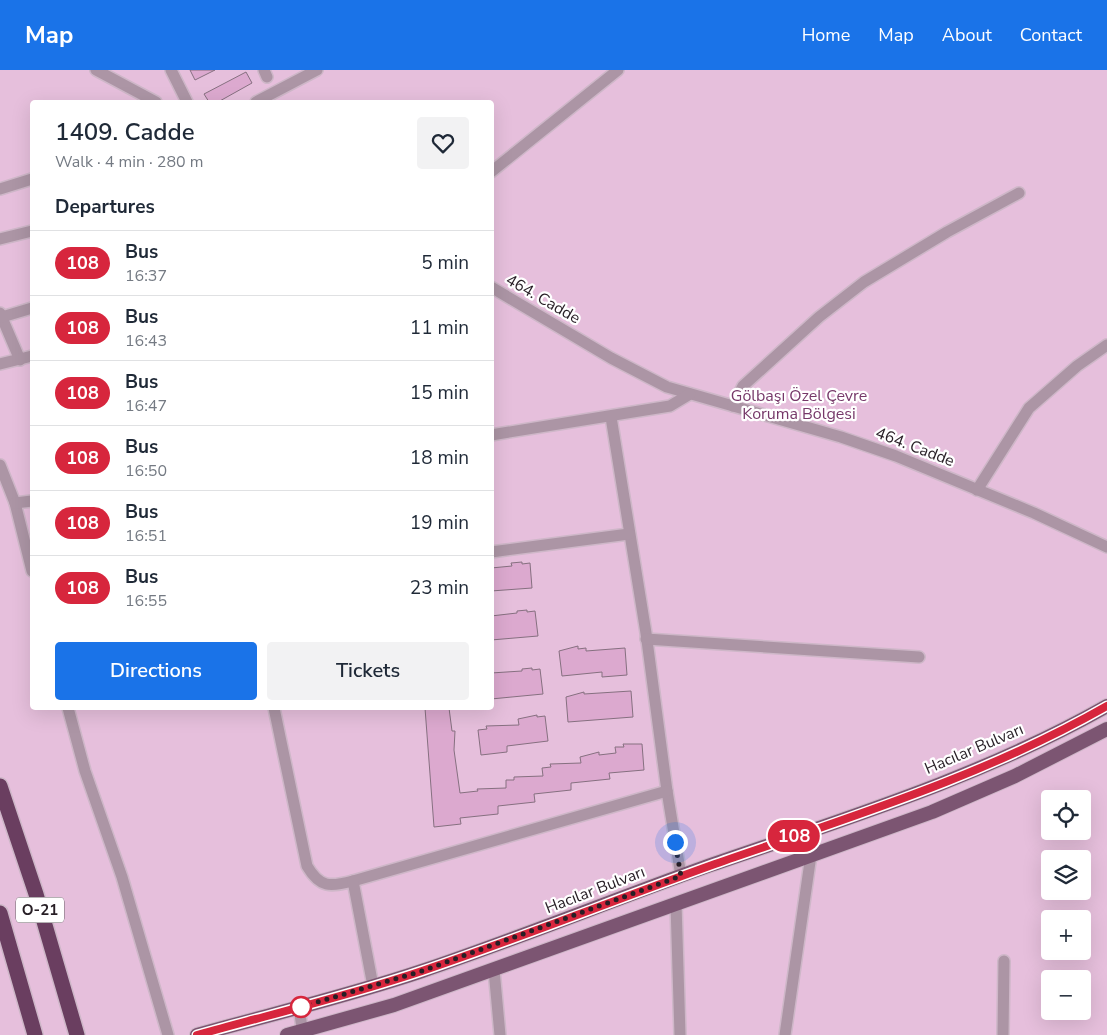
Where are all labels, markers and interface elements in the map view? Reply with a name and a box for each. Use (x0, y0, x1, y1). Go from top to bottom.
text: Map (25, 19, 73, 51)
text: Home (802, 23, 850, 47)
text: Map (878, 23, 914, 47)
text: About (942, 23, 992, 47)
text: Contact (1020, 23, 1082, 47)
text: 1409. Cadde (55, 116, 195, 148)
button: heart (417, 117, 469, 169)
text: Walk · 4 min · 280 m (55, 151, 203, 173)
text: Departures (55, 194, 155, 220)
text: Bus (125, 239, 158, 265)
text: 5 min (421, 250, 469, 276)
text: 108 (66, 251, 99, 275)
text: 16:37 (125, 265, 167, 287)
street label: 464. Cadde (502, 269, 584, 329)
text: Bus (125, 304, 158, 330)
text: 11 min (410, 315, 469, 341)
text: 108 (66, 316, 99, 340)
text: 16:43 (125, 330, 167, 352)
text: Bus (125, 369, 158, 395)
text: 15 min (410, 380, 469, 406)
text: 108 (66, 381, 99, 405)
park label: Gölbaşı Özel Çevre Koruma Bölgesi (731, 385, 867, 425)
text: 16:47 (125, 395, 167, 417)
street label: 464. Cadde (872, 422, 958, 472)
text: Bus (125, 434, 158, 460)
text: 18 min (410, 445, 469, 471)
text: 108 (66, 446, 99, 470)
text: 16:50 (125, 460, 167, 482)
text: Bus (125, 499, 158, 525)
text: 19 min (410, 510, 469, 536)
text: 108 (66, 511, 99, 535)
text: 16:51 (125, 525, 167, 547)
text: Bus (125, 564, 158, 590)
text: 23 min (410, 575, 469, 601)
text: 108 (66, 576, 99, 600)
text: 16:55 (125, 590, 167, 612)
button: Directions (55, 642, 257, 700)
button: Tickets (267, 642, 469, 700)
street label: Hacılar Bulvarı (921, 718, 1027, 780)
map controls (1041, 790, 1091, 1020)
button: locate (1041, 790, 1091, 840)
line badge: 108 (765, 820, 823, 852)
text: 108 (778, 824, 810, 848)
your location (663, 830, 688, 855)
button: layers (1041, 850, 1091, 900)
street label: Hacılar Bulvarı (542, 861, 648, 919)
road number: O-21 (16, 898, 64, 922)
button: + (1041, 910, 1091, 960)
button: − (1041, 970, 1091, 1020)
unlabelled marker (290, 996, 312, 1018)

